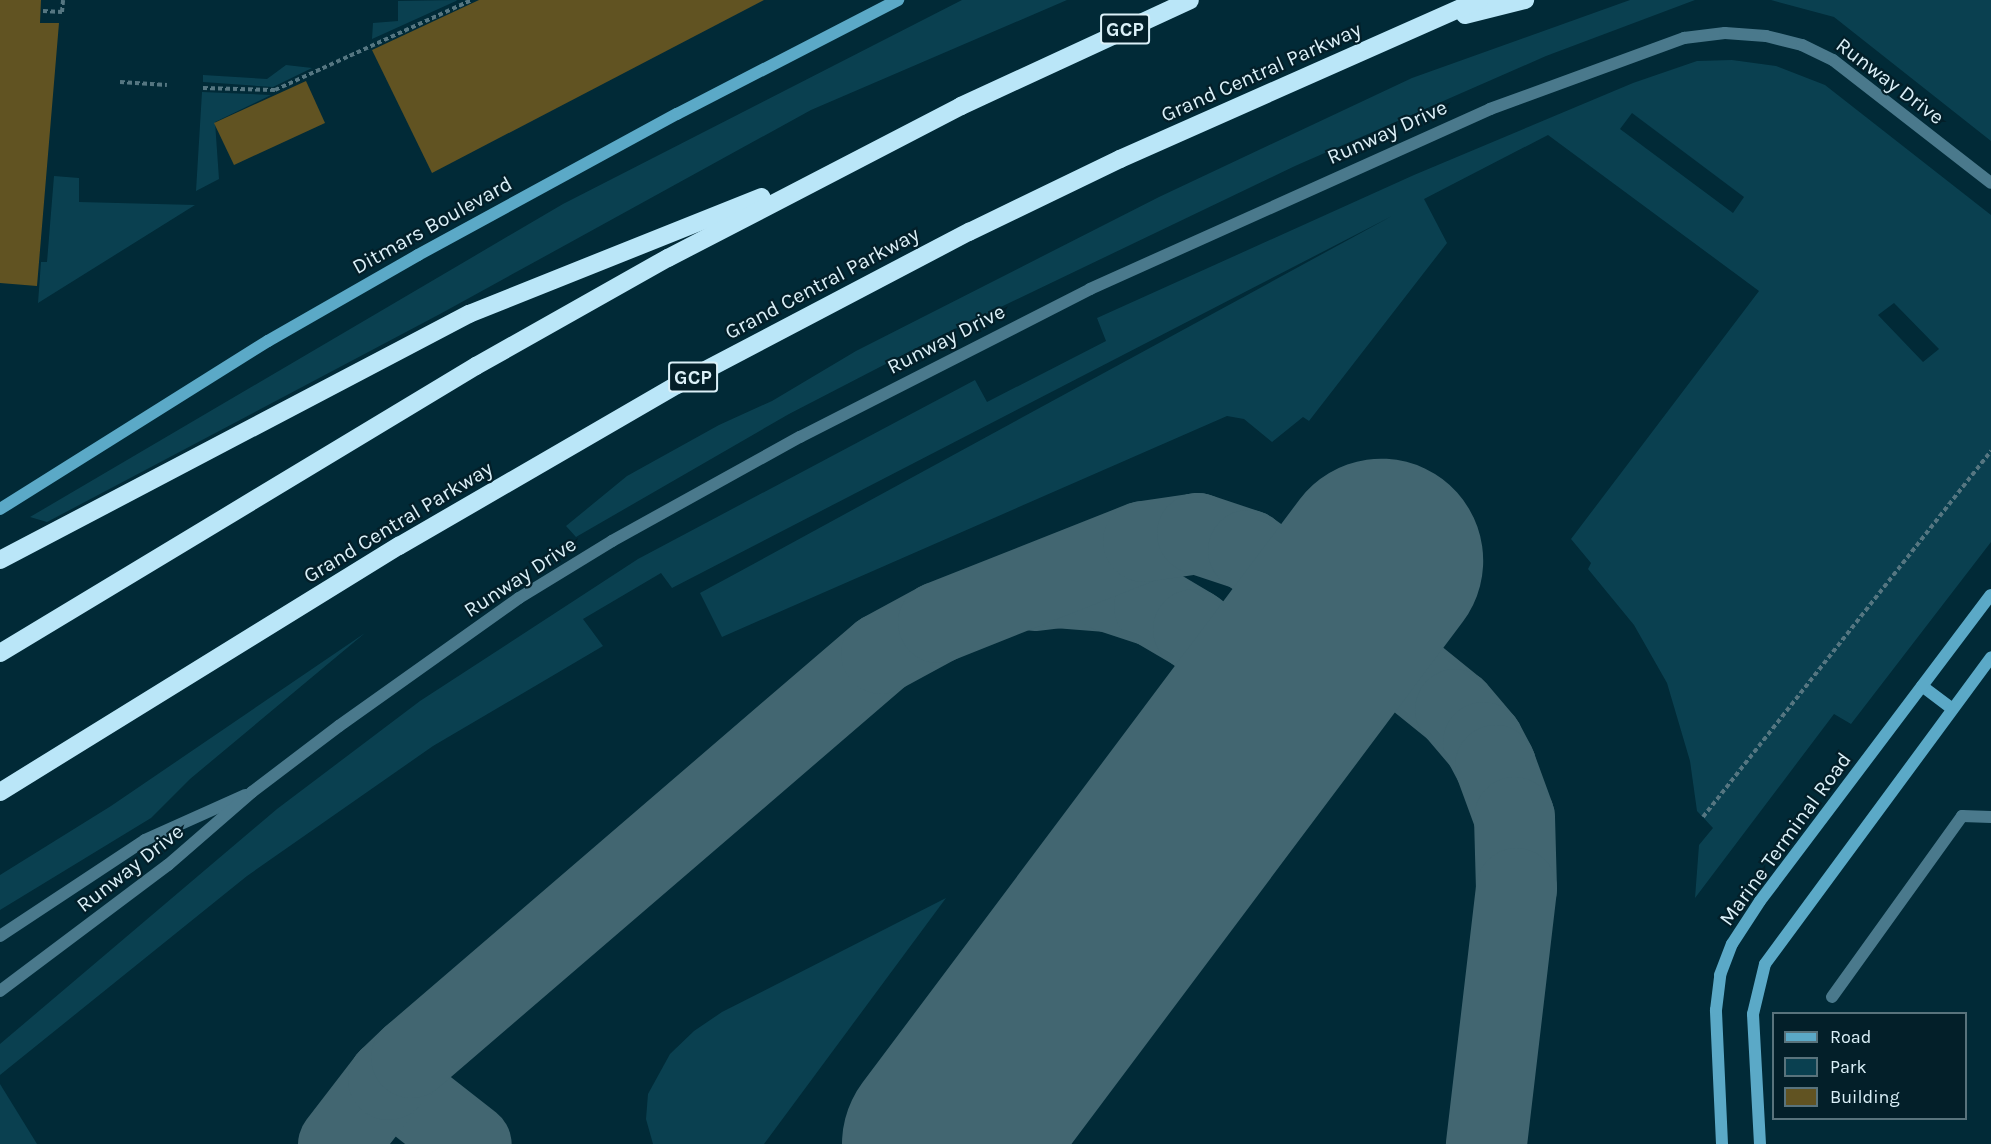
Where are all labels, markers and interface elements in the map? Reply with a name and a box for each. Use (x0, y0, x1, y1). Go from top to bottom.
road number: GCP (1100, 12, 1150, 46)
street label: Grand Central Parkway (1157, 17, 1365, 127)
street label: Runway Drive (1831, 32, 1949, 130)
street label: Runway Drive (1323, 94, 1451, 170)
street label: Ditmars Boulevard (348, 171, 516, 279)
street label: Grand Central Parkway (721, 221, 923, 345)
street label: Runway Drive (883, 299, 1009, 379)
road number: GCP (668, 360, 718, 394)
street label: Grand Central Parkway (299, 456, 497, 588)
street label: Runway Drive (459, 531, 581, 623)
street label: Marine Terminal Road (1714, 747, 1856, 931)
street label: Runway Drive (71, 818, 189, 918)
legend (1772, 1012, 1967, 1120)
text: Road (1830, 1026, 1871, 1048)
text: Park (1830, 1056, 1867, 1078)
text: Building (1830, 1086, 1900, 1108)

